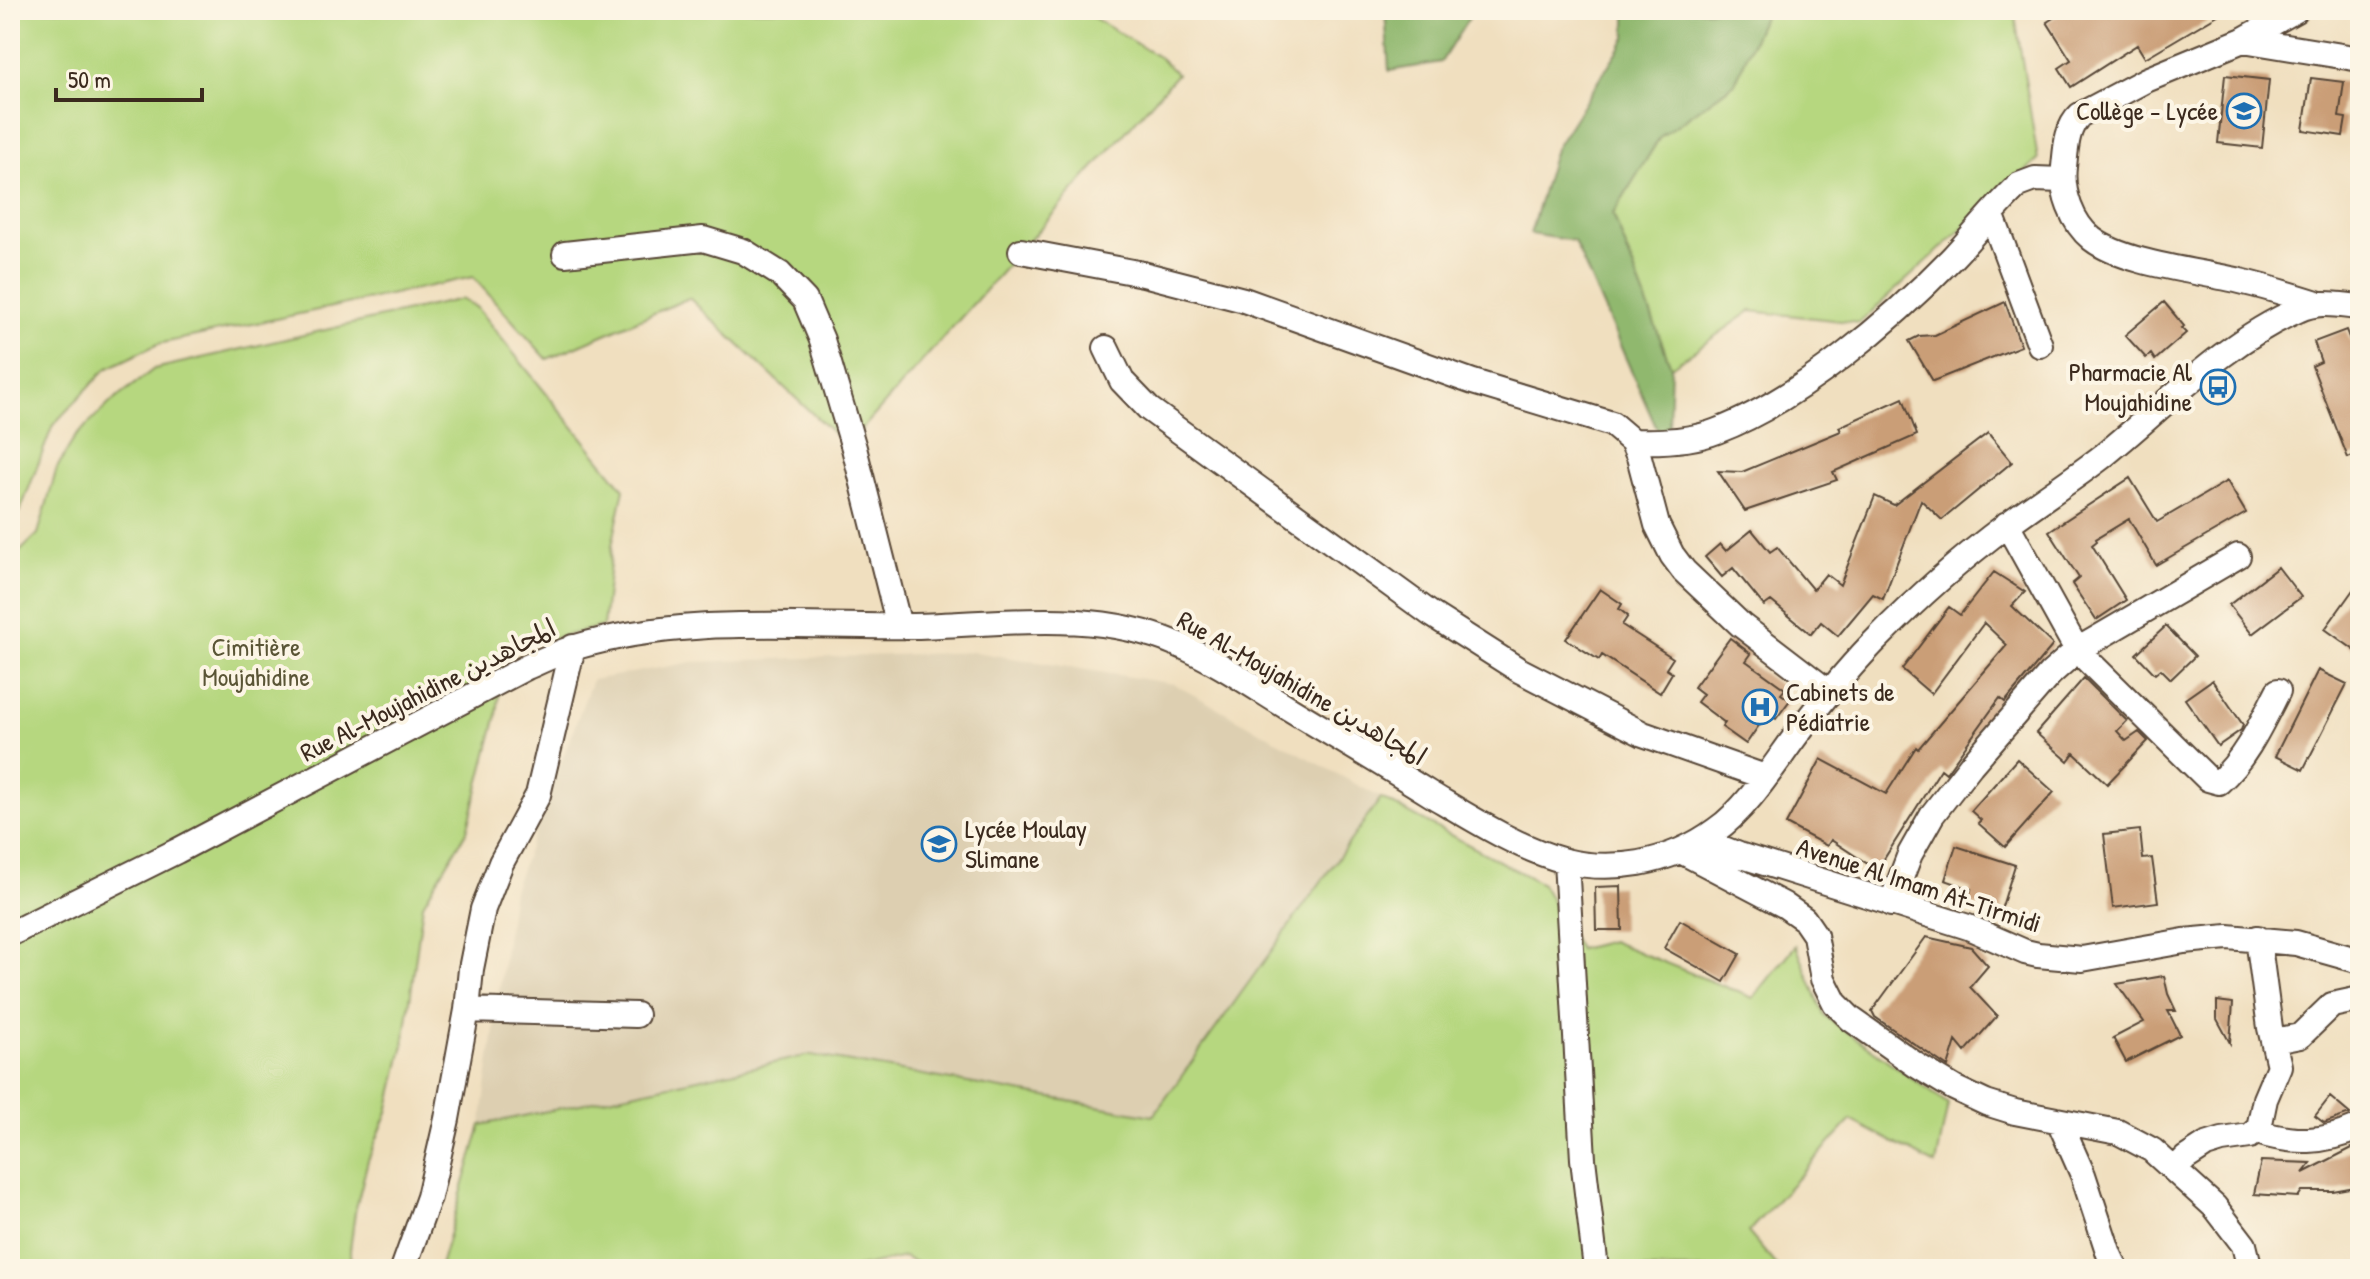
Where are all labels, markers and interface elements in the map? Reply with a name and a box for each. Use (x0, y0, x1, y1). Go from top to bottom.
scale bar (56, 52, 202, 102)
text: 50 m (68, 63, 111, 95)
school or university icon: Collège - Lycée (2225, 92, 2263, 130)
place label: Collège - Lycée (2076, 93, 2218, 128)
place label: Pharmacie Al Moujahidine (2069, 354, 2192, 419)
bus stop icon: Pharmacie Al Moujahidine (2199, 368, 2237, 406)
street label: Rue Al-Moujahidine المجاهدين (1171, 602, 1433, 773)
street label: Rue Al-Moujahidine المجاهدين (294, 610, 562, 769)
park label: Cimitière Moujahidine (202, 629, 310, 694)
place label: Cabinets de Pédiatrie (1786, 674, 1895, 739)
hospital icon: Cabinets de Pédiatrie (1741, 688, 1779, 726)
place label: Lycée Moulay Slimane (965, 811, 1087, 876)
school or university icon: Lycée Moulay Slimane (920, 825, 958, 863)
street label: Avenue Al Imam At-Tirmidi (1793, 829, 2046, 941)

